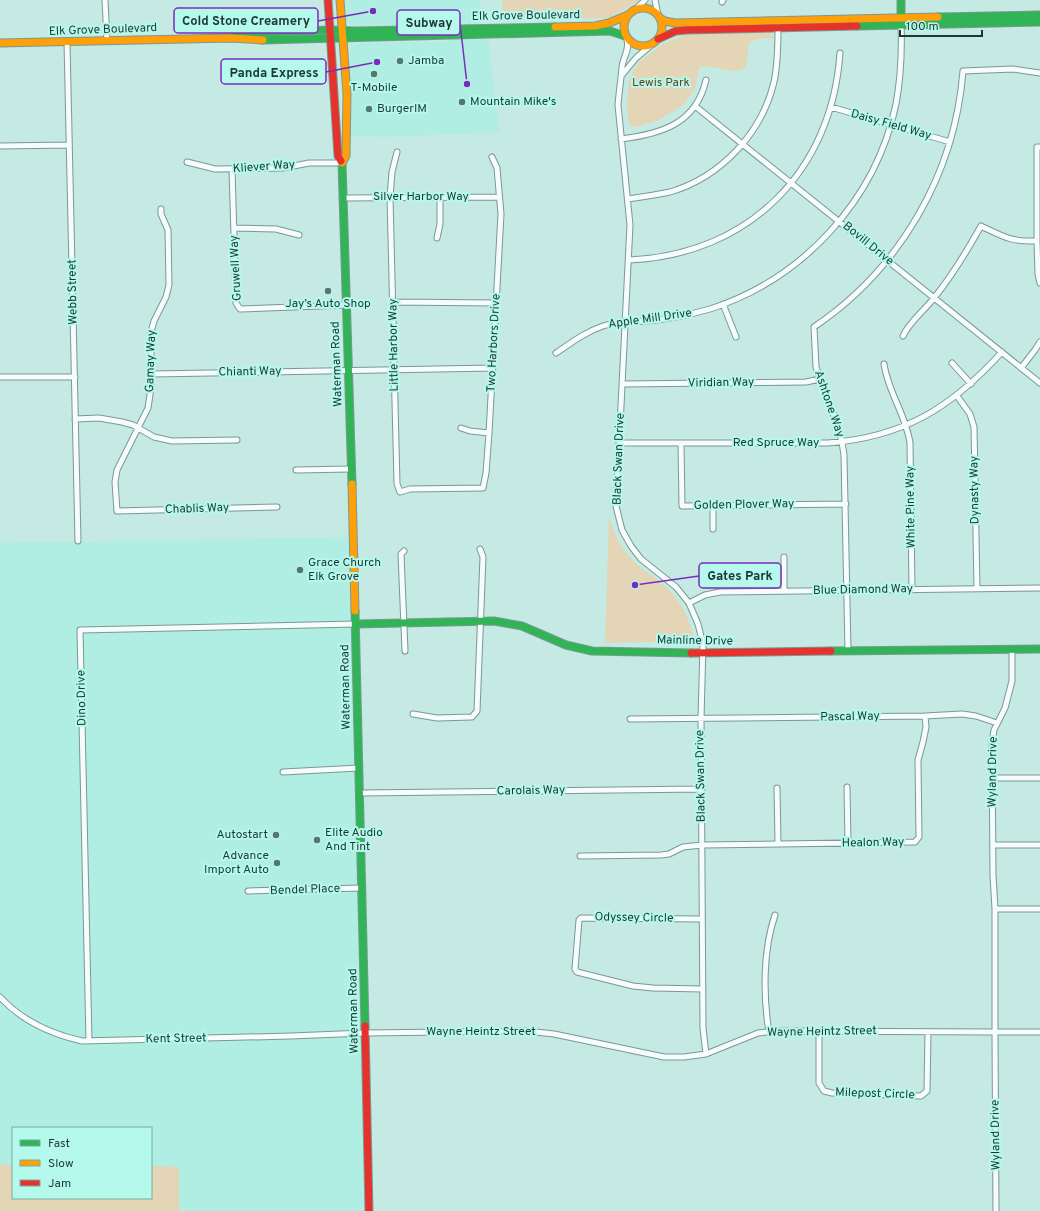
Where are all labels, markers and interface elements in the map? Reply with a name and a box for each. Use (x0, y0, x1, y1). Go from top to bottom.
street label: Elk Grove Boulevard (472, 7, 580, 25)
callout: Cold Stone Creamery (174, 8, 318, 33)
callout: Subway (397, 10, 460, 35)
scale bar (900, 12, 982, 38)
text: Cold Stone Creamery (182, 14, 311, 30)
text: Subway (405, 16, 453, 32)
text: 100 m (906, 19, 939, 35)
street label: Elk Grove Boulevard (49, 20, 157, 40)
place label: Jamba (408, 53, 444, 69)
marker: Jamba (395, 56, 405, 66)
callout: Panda Express (221, 59, 326, 84)
text: Panda Express (229, 66, 319, 82)
marker: T-Mobile (369, 69, 379, 79)
park label: Lewis Park (632, 75, 690, 91)
place label: T-Mobile (351, 80, 397, 96)
place label: Mountain Mike's (470, 94, 557, 110)
marker: Mountain Mike's (457, 97, 467, 107)
place label: BurgerIM (377, 101, 427, 117)
marker: BurgerIM (364, 104, 374, 114)
street label: Daisy Field Way (849, 106, 933, 144)
street label: Kliever Way (232, 157, 296, 177)
street label: Silver Harbor Way (373, 189, 469, 205)
street label: Bovill Drive (839, 218, 897, 270)
street label: Gruwell Way (226, 235, 246, 301)
street label: Webb Street (64, 259, 82, 325)
marker: Jay’s Auto Shop (323, 286, 333, 296)
street label: Two Harbors Drive (483, 293, 505, 393)
place label: Jay’s Auto Shop (285, 296, 371, 312)
street label: Little Harbor Way (385, 298, 403, 392)
street label: Apple Mill Drive (607, 305, 693, 333)
street label: Waterman Road (328, 321, 346, 407)
street label: Gamay Way (142, 329, 160, 393)
street label: Chianti Way (218, 363, 282, 381)
street label: Ashtone Way (810, 368, 848, 440)
street label: Viridian Way (688, 374, 754, 392)
street label: Black Swan Drive (609, 413, 629, 505)
street label: Red Spruce Way (733, 435, 819, 451)
street label: Dynasty Way (966, 455, 984, 525)
street label: White Pine Way (902, 466, 920, 548)
street label: Golden Plover Way (694, 496, 794, 514)
street label: Chablis Way (165, 500, 229, 518)
place label: Grace Church Elk Grove (308, 555, 381, 585)
callout: Gates Park (699, 563, 781, 588)
marker: Grace Church Elk Grove (295, 565, 305, 575)
text: Gates Park (707, 569, 773, 585)
street label: Blue Diamond Way (813, 581, 913, 599)
street label: Mainline Drive (657, 632, 733, 650)
street label: Waterman Road (337, 644, 355, 730)
street label: Dino Drive (74, 670, 90, 726)
street label: Pascal Way (820, 708, 880, 726)
street label: Black Swan Drive (692, 730, 710, 822)
street label: Wyland Drive (984, 736, 1002, 808)
street label: Carolais Way (497, 782, 565, 800)
place label: Elite Audio And Tint (325, 825, 383, 855)
place label: Autostart (216, 827, 268, 843)
marker: Autostart (271, 830, 281, 840)
street label: Healon Way (842, 834, 904, 852)
marker: Elite Audio And Tint (312, 835, 322, 845)
place label: Advance Import Auto (204, 848, 269, 878)
marker: Advance Import Auto (272, 858, 282, 868)
street label: Bendel Place (270, 881, 340, 899)
street label: Odyssey Circle (594, 909, 674, 927)
street label: Waterman Road (345, 968, 363, 1054)
street label: Wayne Heintz Street (767, 1023, 877, 1041)
street label: Wayne Heintz Street (426, 1024, 536, 1040)
street label: Kent Street (145, 1030, 207, 1048)
street label: Milepost Circle (835, 1085, 915, 1103)
street label: Wyland Drive (987, 1099, 1005, 1171)
legend (12, 1127, 152, 1199)
text: Fast (48, 1136, 70, 1152)
text: Slow (48, 1156, 74, 1172)
text: Jam (48, 1176, 71, 1192)

